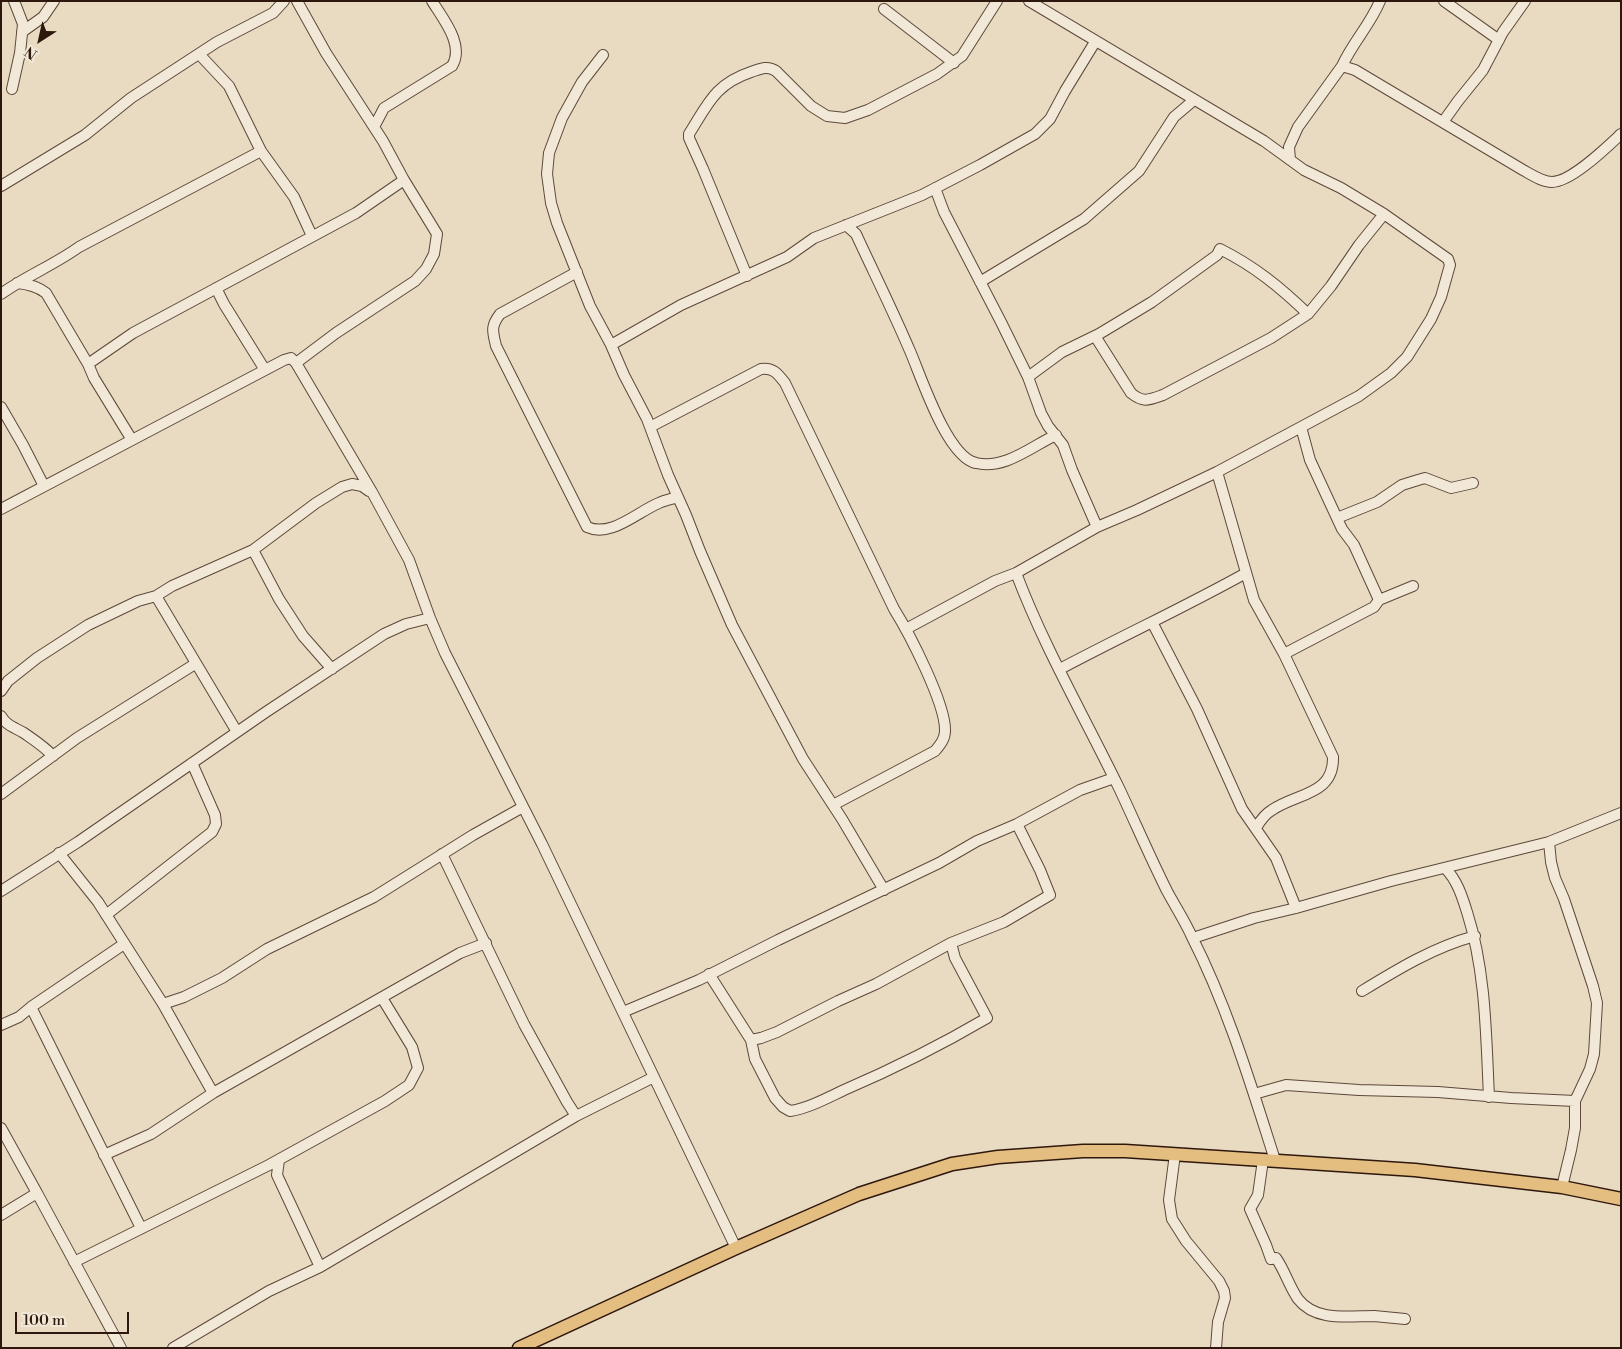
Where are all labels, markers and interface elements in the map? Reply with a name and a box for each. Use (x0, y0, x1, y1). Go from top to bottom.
north arrow (15, 15, 65, 65)
text: N (22, 42, 41, 63)
scale bar (18, 1302, 131, 1334)
text: 100 m (23, 1311, 65, 1330)

